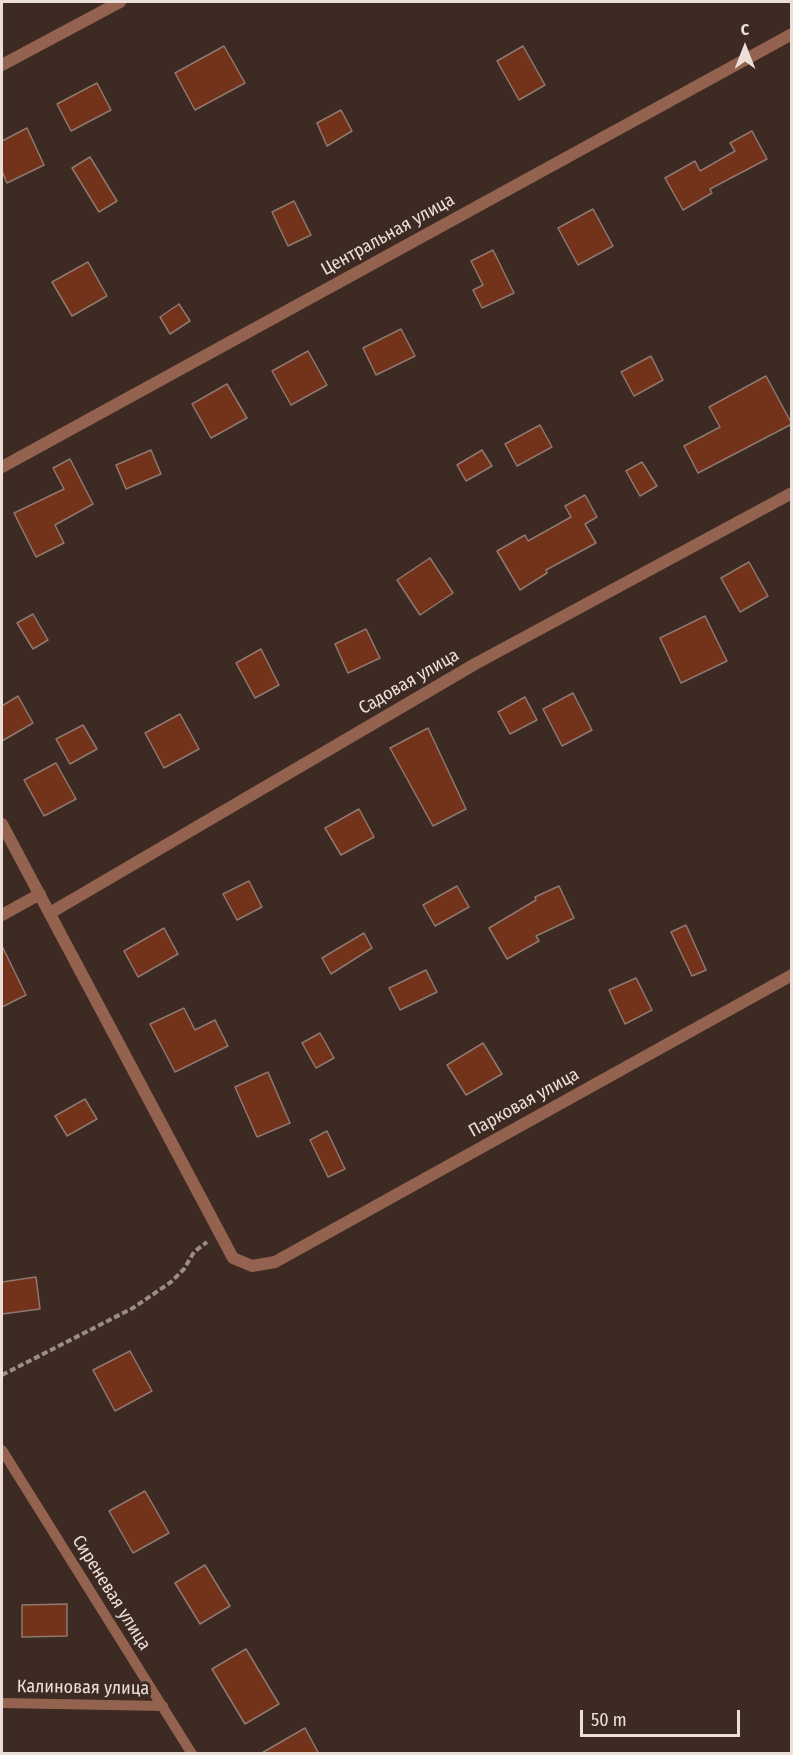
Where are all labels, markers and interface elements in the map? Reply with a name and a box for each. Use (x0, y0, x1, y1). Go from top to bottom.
north arrow (715, 18, 775, 78)
text: С (741, 20, 749, 39)
street label: Центральная улица (318, 189, 458, 281)
street label: Садовая улица (355, 645, 463, 719)
street label: Парковая улица (465, 1064, 583, 1142)
street label: Сиреневая улица (67, 1532, 155, 1654)
street label: Калиновая улица (17, 1676, 149, 1700)
scale bar (583, 1698, 744, 1736)
text: 50 m (591, 1709, 627, 1731)

